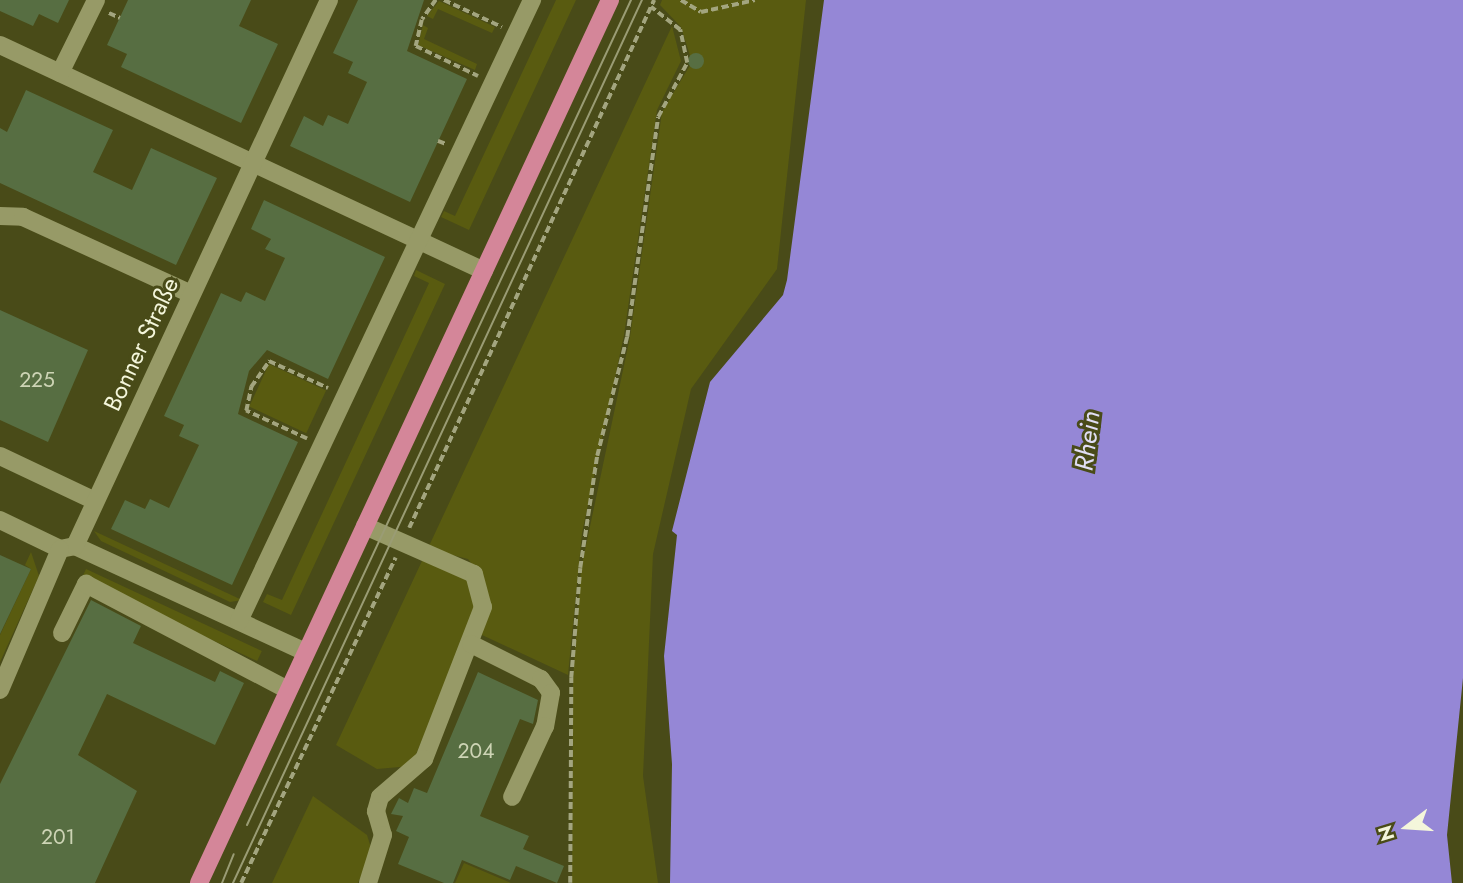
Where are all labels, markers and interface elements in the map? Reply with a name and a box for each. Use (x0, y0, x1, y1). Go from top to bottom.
street label: Bonner Straße (98, 273, 184, 415)
house number: 225 (19, 367, 55, 393)
water label: Rhein (1069, 409, 1107, 473)
house number: 204 (458, 738, 494, 764)
north arrow (1372, 792, 1442, 862)
text: N (1371, 822, 1402, 844)
house number: 201 (41, 824, 75, 850)

